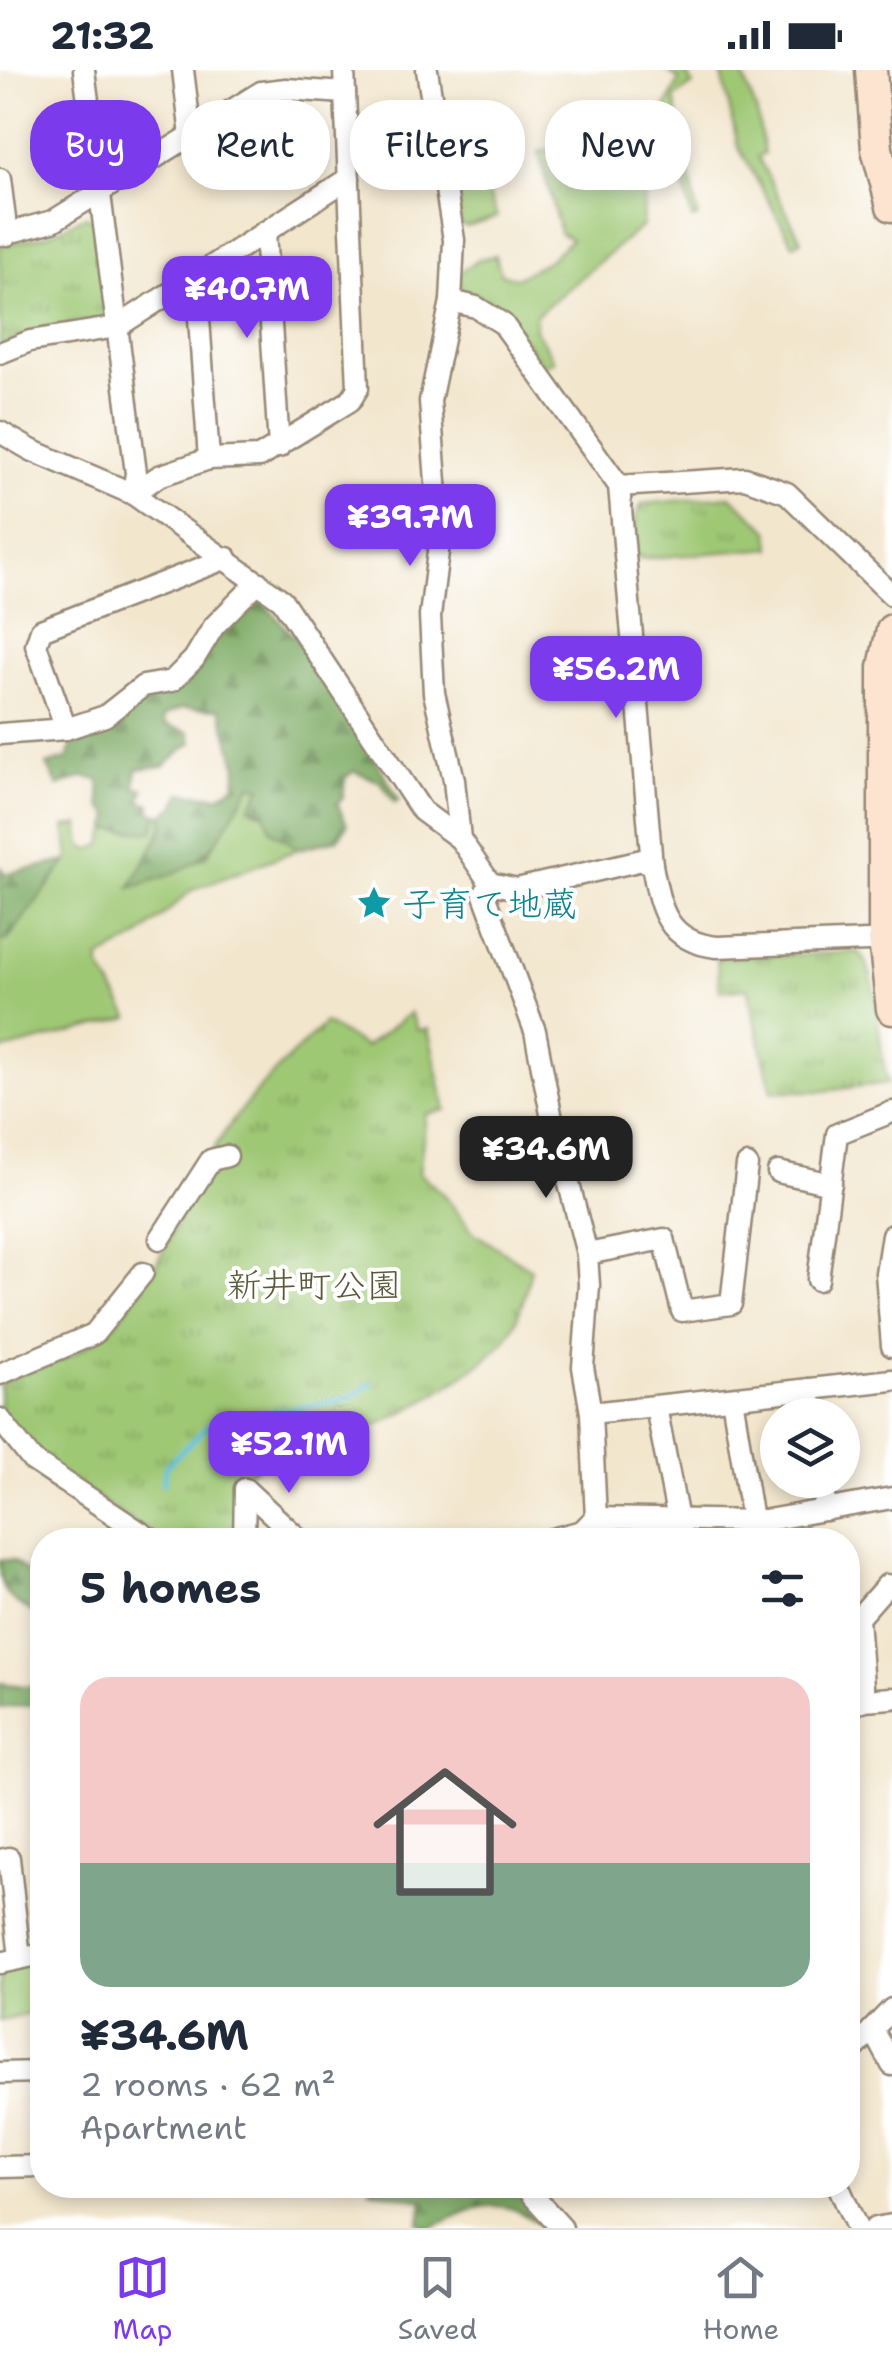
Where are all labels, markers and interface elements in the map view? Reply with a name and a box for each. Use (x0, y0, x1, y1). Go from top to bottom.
text: 21:32 (50, 10, 154, 61)
chip: Buy (30, 100, 161, 190)
chip: Rent (181, 100, 330, 190)
chip: Filters (350, 100, 525, 190)
chip: New (545, 100, 691, 190)
pin: ¥40.7M (166, 256, 328, 341)
text: ¥40.7M (184, 267, 310, 310)
pin: ¥39.7M (329, 484, 491, 569)
text: ¥39.7M (347, 495, 473, 538)
pin: ¥56.2M (535, 636, 697, 721)
text: ¥56.2M (552, 647, 680, 690)
place label: 子育て地蔵 (402, 880, 577, 927)
place icon: 子育て地蔵 (355, 884, 393, 922)
pin: ¥34.6M (465, 1116, 627, 1201)
text: ¥34.6M (482, 1127, 610, 1170)
park label: 新井町公園 (226, 1261, 402, 1308)
map controls (760, 1398, 860, 1498)
button: layers (760, 1398, 860, 1498)
pin: ¥52.1M (208, 1411, 370, 1496)
text: ¥52.1M (230, 1422, 348, 1465)
text: 5 homes (80, 1560, 261, 1616)
icon: filters (755, 1561, 810, 1616)
icon: home (355, 1742, 535, 1922)
text: ¥34.6M (80, 2007, 249, 2063)
text: 2 rooms · 62 m² (80, 2063, 336, 2106)
text: Apartment (80, 2106, 247, 2149)
tab: Map (113, 2250, 173, 2348)
tab: Saved (398, 2250, 477, 2348)
tab: Home (702, 2250, 779, 2348)

